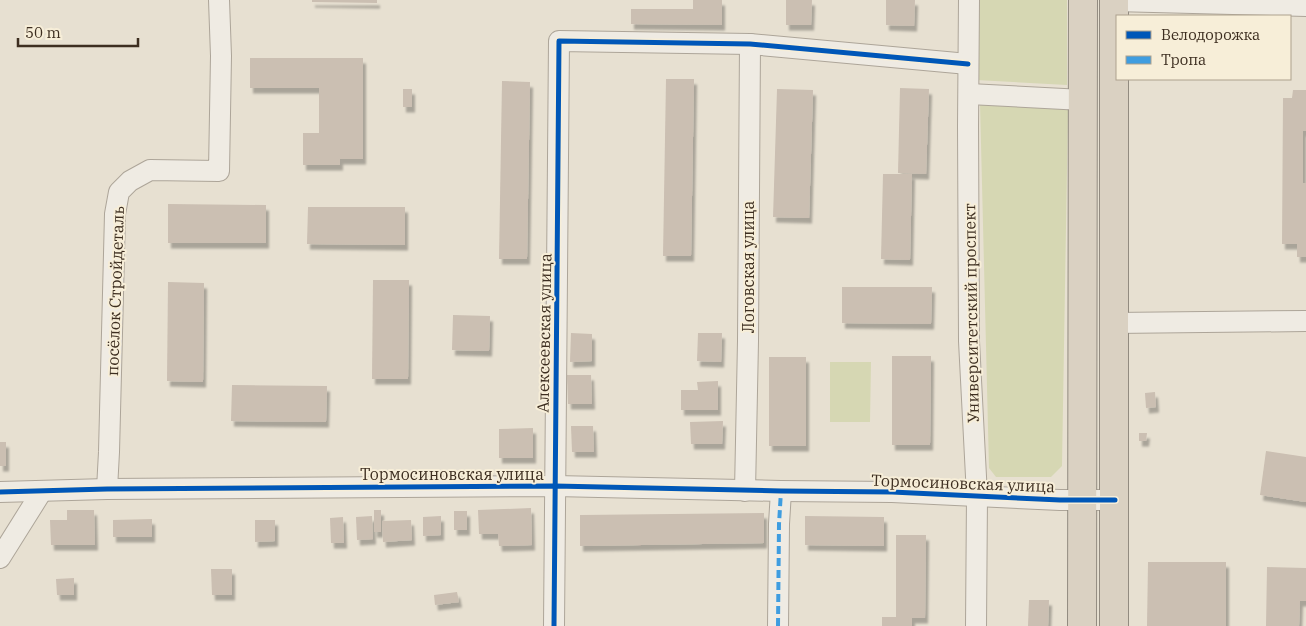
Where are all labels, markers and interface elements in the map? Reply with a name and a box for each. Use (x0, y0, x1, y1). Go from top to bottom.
scale bar (18, 15, 138, 47)
legend (1116, 15, 1291, 80)
text: 50 m (25, 23, 61, 42)
text: Велодорожка (1161, 25, 1260, 44)
text: Тропа (1161, 50, 1206, 69)
street label: Логовская улица (738, 201, 758, 333)
street label: Университетский проспект (959, 203, 983, 423)
street label: посёлок Стройдеталь (102, 205, 128, 376)
street label: Алексеевская улица (533, 253, 555, 413)
street label: Тормосиновская улица (360, 464, 544, 484)
street label: Тормосиновская улица (871, 470, 1055, 496)

